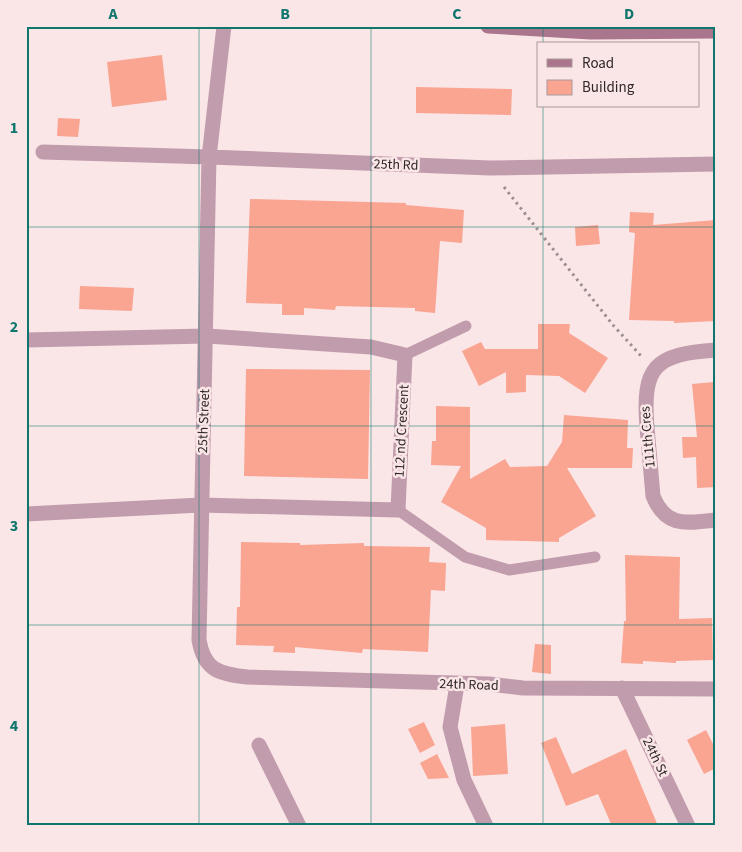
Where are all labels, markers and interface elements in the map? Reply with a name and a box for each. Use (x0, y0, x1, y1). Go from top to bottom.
text: A (107, 3, 118, 25)
text: B (280, 3, 290, 25)
text: C (452, 3, 462, 25)
text: D (624, 3, 634, 25)
legend (537, 42, 700, 108)
text: Road (582, 53, 614, 74)
text: Building (582, 77, 635, 98)
text: 1 (10, 117, 18, 139)
street label: 25th Rd (373, 154, 419, 176)
text: 2 (10, 316, 18, 338)
street label: 112 nd Crescent (390, 384, 414, 478)
street label: 25th Street (193, 388, 215, 453)
street label: 111th Cres (635, 405, 661, 469)
text: 3 (10, 515, 18, 537)
street label: 24th Road (439, 674, 499, 696)
text: 4 (10, 715, 19, 737)
street label: 24th St (637, 734, 673, 780)

